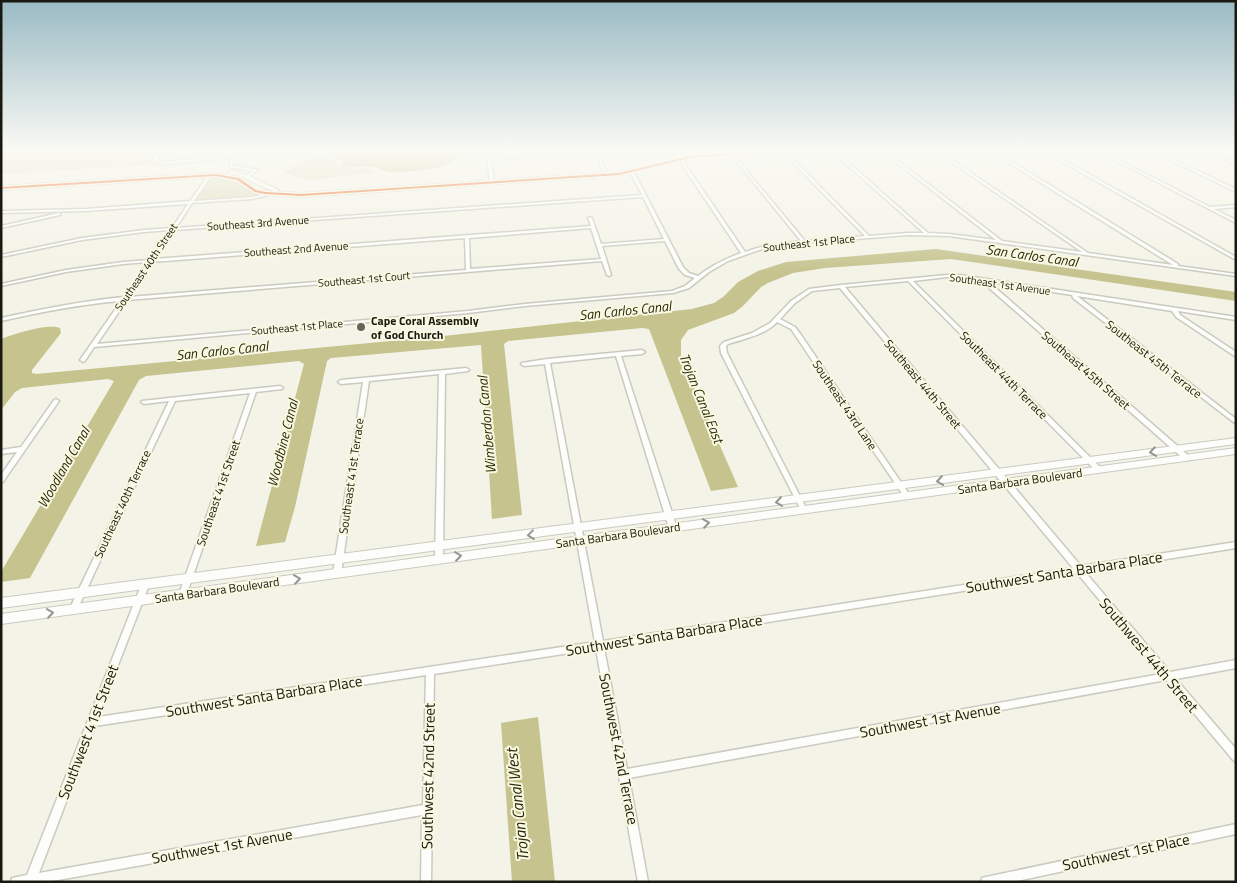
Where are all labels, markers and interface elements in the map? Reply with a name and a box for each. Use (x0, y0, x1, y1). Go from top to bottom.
street label: Southeast 3rd Avenue (206, 211, 310, 235)
street label: Southeast 40th Street (111, 220, 181, 314)
street label: Southeast 1st Place (762, 230, 856, 256)
street label: Southeast 2nd Avenue (243, 237, 349, 261)
water label: San Carlos Canal (985, 238, 1081, 272)
street label: Southeast 1st Court (317, 267, 411, 291)
street label: Southeast 1st Avenue (948, 269, 1052, 299)
water label: San Carlos Canal (578, 295, 674, 325)
place label: Cape Coral Assembly of God Church (371, 311, 479, 344)
street label: Southeast 1st Place (250, 315, 344, 339)
street label: Southeast 45th Terrace (1102, 315, 1206, 403)
marker: Cape Coral Assembly of God Church (355, 321, 367, 333)
street label: Southeast 45th Street (1037, 326, 1135, 414)
street label: Southeast 44th Terrace (956, 327, 1052, 423)
water label: San Carlos Canal (175, 335, 271, 365)
street label: Southeast 44th Street (880, 335, 967, 434)
water label: Trojan Canal East (674, 350, 730, 447)
street label: Southeast 43rd Lane (808, 356, 882, 454)
water label: Wimberdon Canal (471, 373, 501, 475)
water label: Woodbine Canal (261, 395, 303, 489)
street label: Southeast 41st Terrace (333, 417, 369, 535)
water label: Woodland Canal (31, 421, 96, 511)
street label: Southeast 41st Street (191, 437, 245, 549)
one-way arrow (1148, 446, 1156, 457)
street label: Southeast 40th Terrace (88, 447, 156, 561)
street label: Santa Barbara Boulevard (957, 463, 1083, 499)
one-way arrow (935, 475, 944, 485)
one-way arrow (774, 496, 782, 507)
street label: Santa Barbara Boulevard (555, 517, 681, 553)
one-way arrow (702, 518, 710, 529)
one-way arrow (526, 529, 534, 540)
street label: Southwest Santa Barbara Place (964, 545, 1164, 599)
one-way arrow (454, 552, 463, 562)
street label: Santa Barbara Boulevard (154, 572, 280, 608)
one-way arrow (293, 574, 302, 584)
street label: Southwest 44th Street (1094, 593, 1205, 718)
one-way arrow (46, 608, 54, 619)
street label: Southwest Santa Barbara Place (564, 608, 764, 662)
street label: Southwest 41st Street (52, 661, 125, 803)
street label: Southwest Santa Barbara Place (164, 669, 364, 723)
street label: Southwest 42nd Terrace (593, 671, 645, 827)
street label: Southwest 1st Avenue (858, 696, 1002, 744)
street label: Southwest 42nd Street (415, 702, 441, 849)
water label: Trojan Canal West (499, 746, 535, 862)
street label: Southwest 1st Avenue (150, 822, 294, 870)
street label: Southwest 1st Place (1060, 827, 1192, 877)

